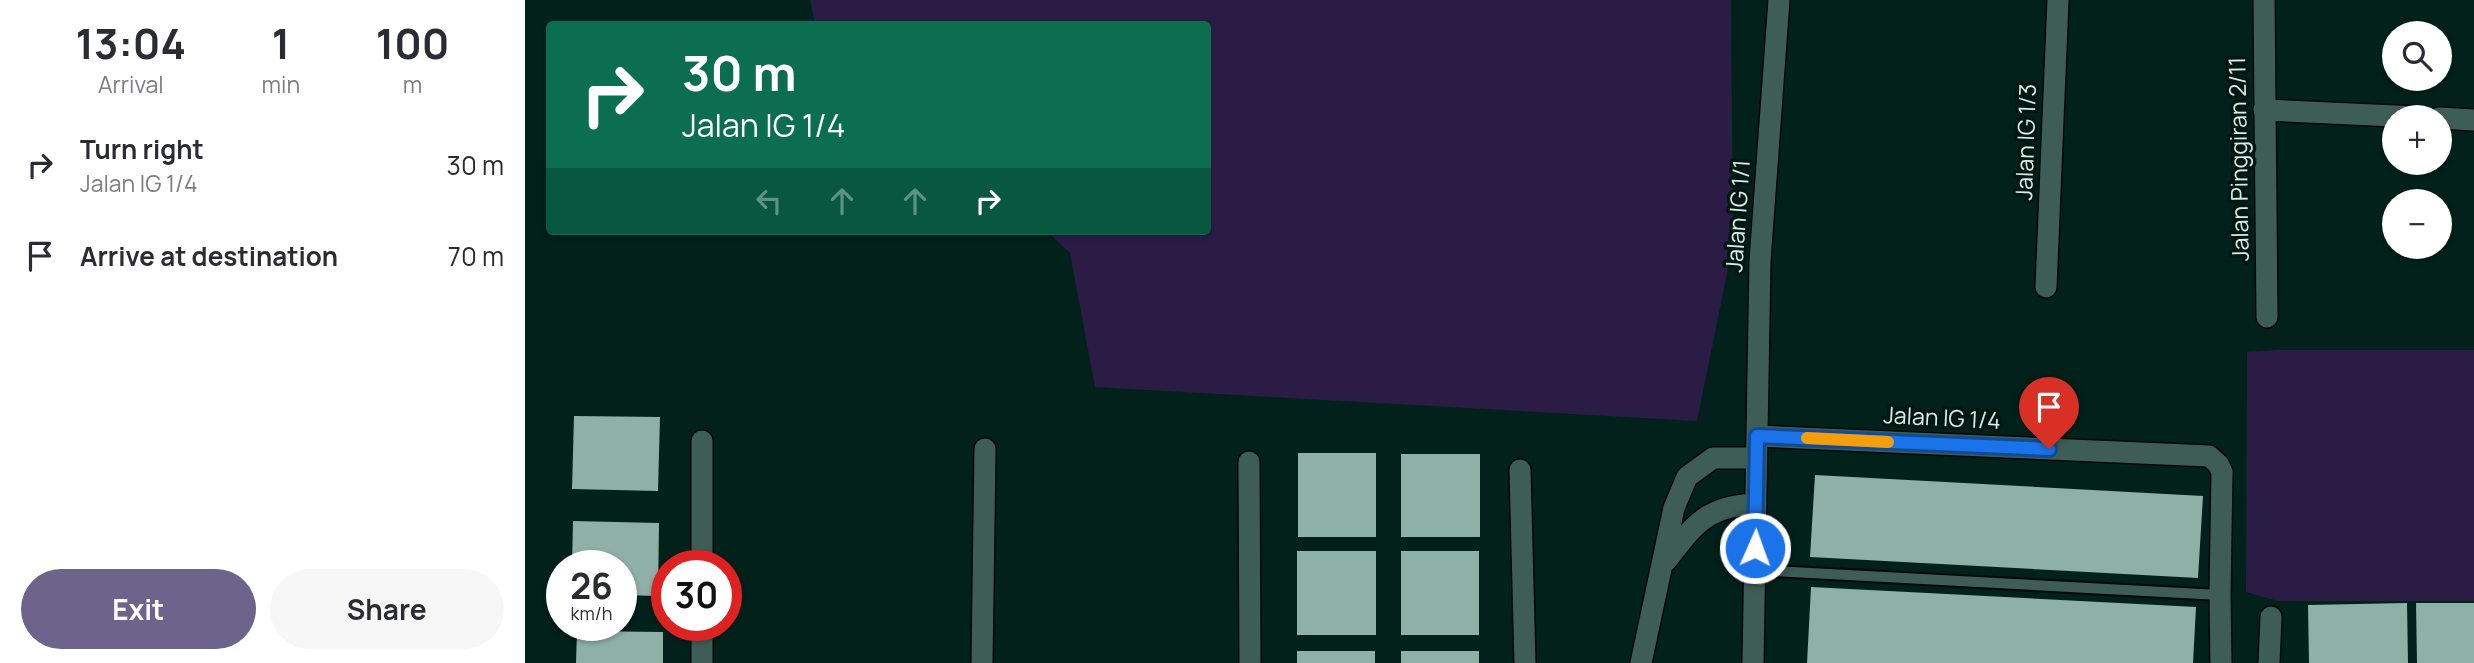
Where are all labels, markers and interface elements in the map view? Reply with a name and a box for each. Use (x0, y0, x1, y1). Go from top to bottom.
text: 13:04 (76, 14, 186, 72)
text: 1 (272, 14, 290, 72)
text: 100 (376, 14, 449, 72)
map controls (2382, 21, 2452, 259)
button: search (2382, 21, 2452, 91)
text: 30 m (682, 39, 797, 106)
icon: right (567, 49, 658, 140)
street label: Jalan Pinggiran 2/11 (2220, 57, 2256, 261)
text: Arrival (98, 68, 164, 100)
text: min (262, 68, 300, 100)
text: m (403, 68, 422, 100)
street label: Jalan IG 1/3 (2007, 83, 2043, 201)
text: Jalan IG 1/4 (682, 103, 845, 147)
button: + (2382, 105, 2452, 175)
text: Turn right (80, 131, 204, 167)
icon: right (21, 146, 59, 184)
text: 30 m (447, 147, 504, 183)
street label: Jalan IG 1/1 (1717, 159, 1757, 273)
text: Jalan IG 1/4 (80, 167, 197, 199)
icon: left (750, 182, 788, 220)
icon: ahead (823, 182, 861, 220)
icon: ahead (896, 182, 934, 220)
icon: right (969, 182, 1007, 220)
button: − (2382, 189, 2452, 259)
icon: arrive (21, 237, 59, 275)
text: Arrive at destination (80, 238, 338, 274)
text: 70 m (448, 238, 504, 274)
pin (2019, 377, 2079, 449)
icon: arrive (2030, 388, 2068, 426)
street label: Jalan IG 1/4 (1883, 398, 2002, 436)
position arrow (1718, 511, 1792, 585)
speed limit sign: 30 (651, 550, 742, 641)
text: 26 (570, 562, 613, 610)
button: Exit (21, 569, 256, 649)
button: Share (270, 569, 504, 649)
text: km/h (571, 601, 612, 625)

